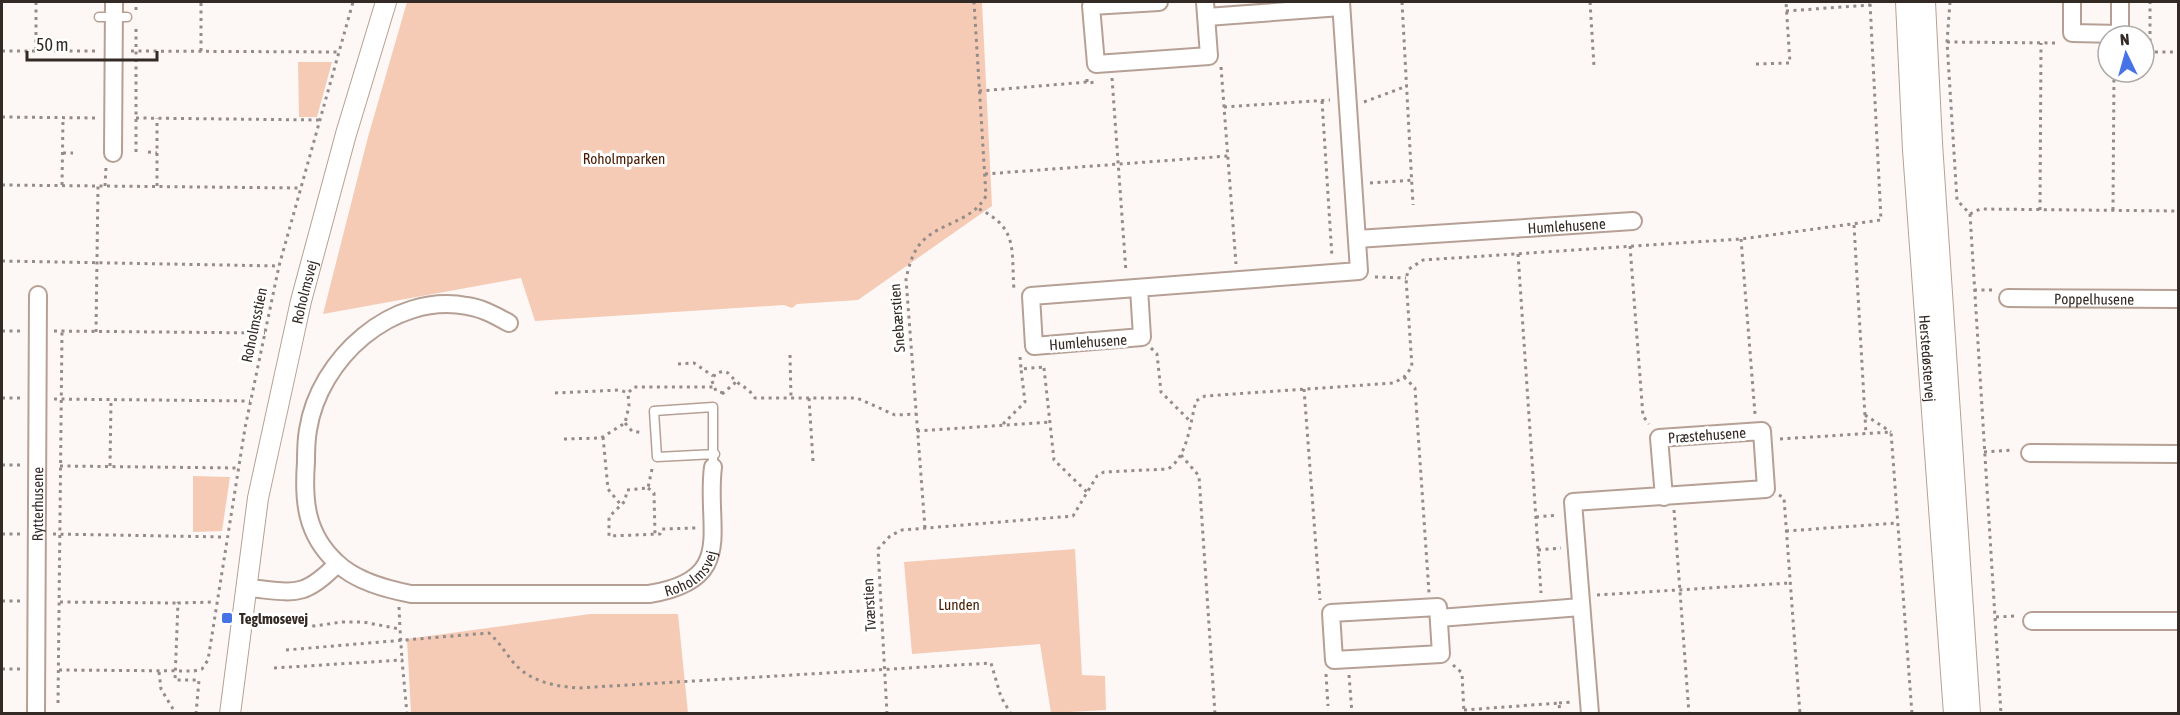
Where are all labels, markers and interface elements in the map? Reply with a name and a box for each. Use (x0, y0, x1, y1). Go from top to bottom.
scale bar (27, 24, 158, 62)
north arrow (2096, 24, 2156, 84)
text: N (2119, 30, 2130, 48)
text: 50 m (36, 34, 68, 55)
park label: Roholmparken (583, 150, 665, 167)
street label: Humlehusene (1527, 214, 1606, 236)
street label: Roholmsvej (288, 258, 320, 325)
street label: Snebærstien (886, 283, 908, 353)
street label: Roholmsstien (238, 286, 270, 364)
street label: Poppelhusene (2054, 290, 2134, 307)
street label: Herstedøstervej (1916, 314, 1940, 402)
street label: Humlehusene (1048, 331, 1128, 353)
street label: Præstehusene (1667, 424, 1747, 446)
street label: Rytterhusene (28, 467, 46, 541)
street label: Roholmsvej (662, 549, 719, 599)
street label: Tværstien (859, 578, 879, 632)
park label: Lunden (938, 596, 980, 613)
place label: Teglmosevej (239, 610, 308, 627)
marker: Teglmosevej (220, 611, 234, 625)

